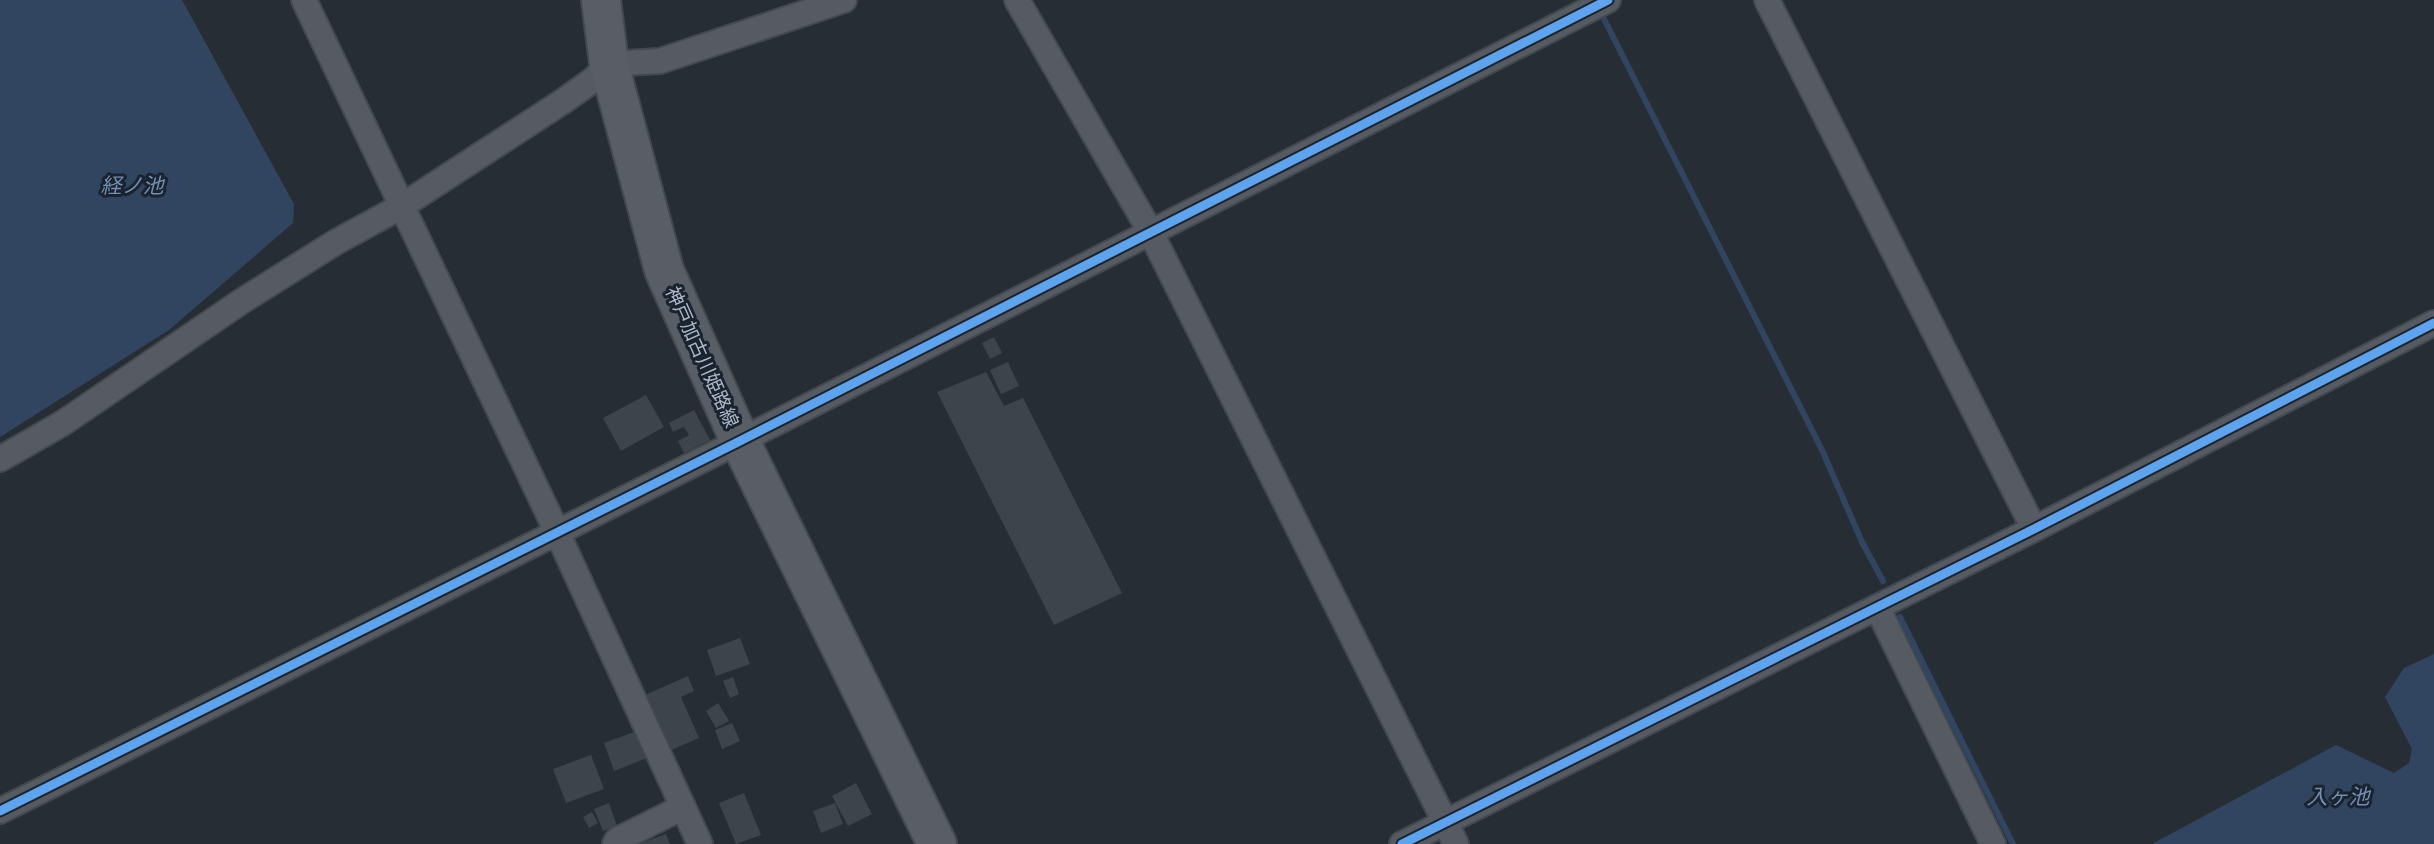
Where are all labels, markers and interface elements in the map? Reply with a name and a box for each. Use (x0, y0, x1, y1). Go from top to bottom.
water label: 経ノ池 (101, 174, 165, 197)
street label: 神戸加古川姫路線 (661, 283, 743, 431)
water label: 入ヶ池 (2307, 785, 2371, 808)

